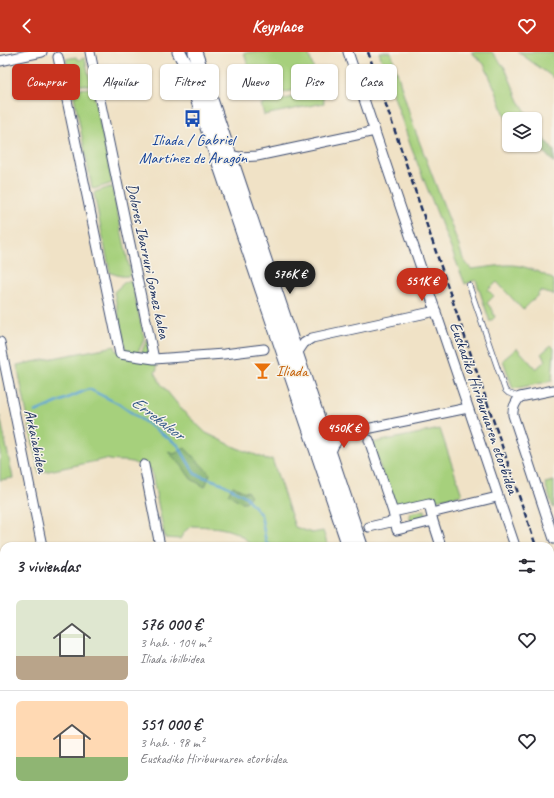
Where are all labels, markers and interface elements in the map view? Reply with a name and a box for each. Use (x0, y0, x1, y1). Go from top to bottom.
icon: back (16, 15, 38, 37)
text: Keyplace (252, 15, 302, 37)
icon: heart (516, 15, 538, 37)
chip: Comprar (12, 64, 80, 100)
chip: Alquilar (88, 64, 152, 100)
chip: Filtros (160, 64, 219, 100)
chip: Nuevo (227, 64, 283, 100)
chip: Piso (291, 64, 338, 100)
chip: Casa (346, 64, 397, 100)
bus stop icon: Iliada / Gabriel Martínez de Aragón (183, 109, 203, 129)
map controls (502, 112, 542, 152)
button: layers (502, 112, 542, 152)
place label: Iliada / Gabriel Martínez de Aragón (139, 130, 248, 168)
street label: Dolores Ibarruri Gomez kalea (122, 182, 175, 342)
pin: 576K € (257, 261, 323, 295)
text: 576K € (273, 266, 307, 282)
pin: 551K € (389, 268, 455, 302)
text: 551K € (406, 273, 438, 289)
street label: Euskadiko Hiriburuaren etorbidea (445, 319, 523, 498)
bar icon: Iliada (253, 361, 273, 381)
place label: Iliada (276, 361, 309, 381)
water label: Errekaleor (128, 391, 191, 446)
street label: Arkaiabidea (20, 408, 53, 476)
pin: 450K € (311, 415, 377, 449)
text: 450K € (328, 420, 360, 436)
icon: filters (516, 555, 538, 577)
text: 3 viviendas (16, 556, 80, 577)
text: 576 000 € (140, 614, 202, 635)
icon: home (48, 616, 96, 664)
icon: heart (516, 629, 538, 651)
text: 3 hab. · 104 m² (140, 635, 210, 651)
text: Iliada ibilbidea (140, 651, 204, 667)
text: 551 000 € (140, 714, 201, 735)
icon: home (48, 717, 96, 765)
icon: heart (516, 730, 538, 752)
text: 3 hab. · 98 m² (140, 735, 204, 751)
text: Euskadiko Hiriburuaren etorbidea (140, 751, 287, 767)

